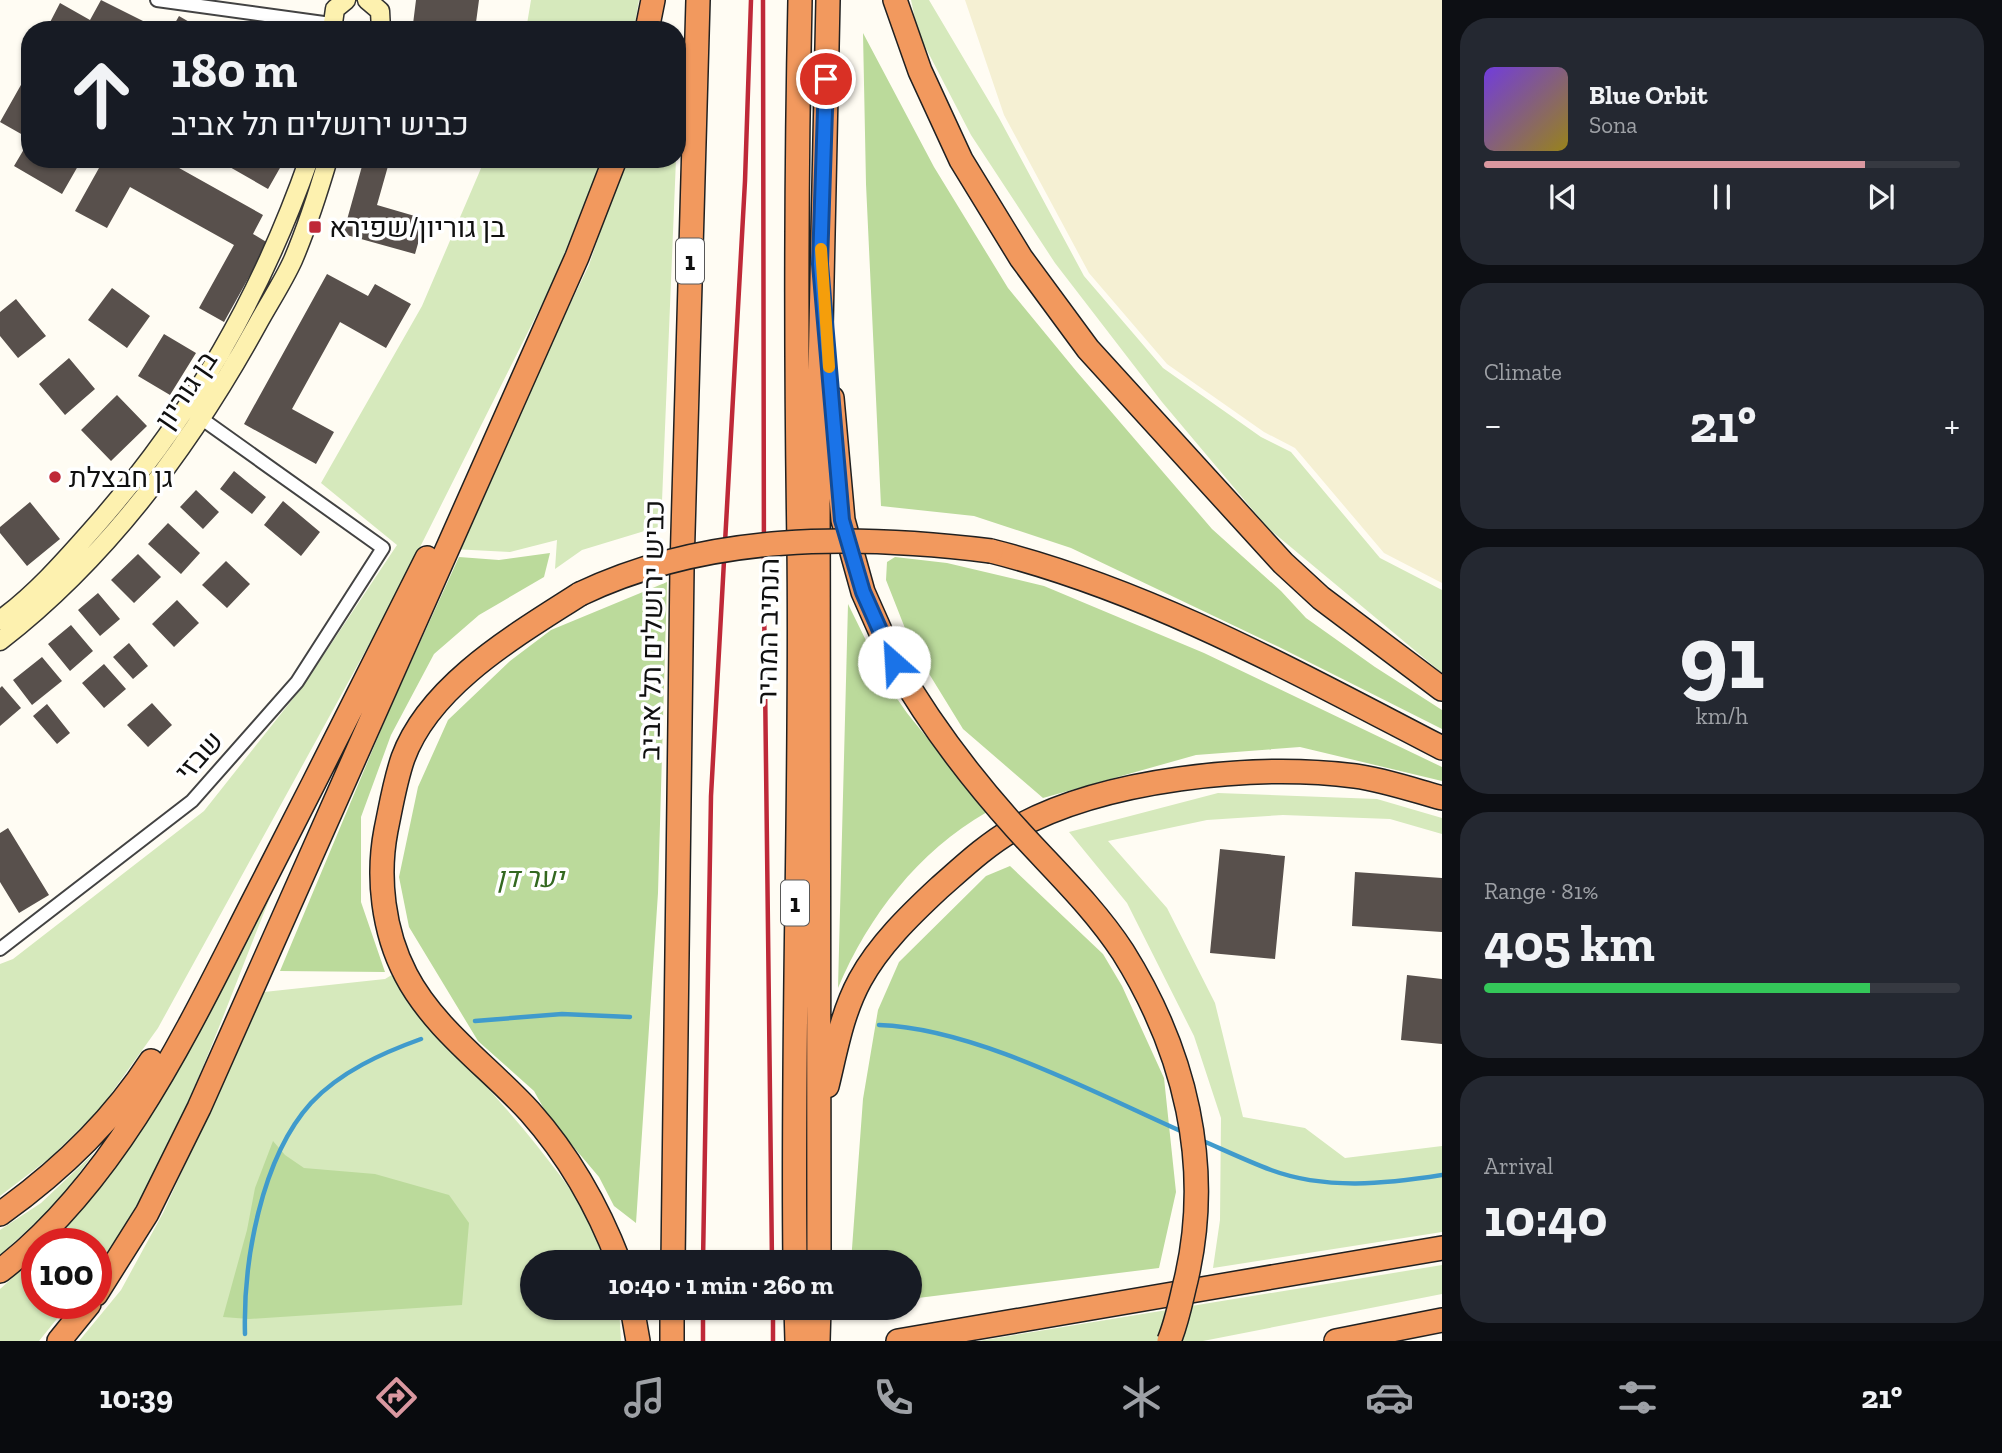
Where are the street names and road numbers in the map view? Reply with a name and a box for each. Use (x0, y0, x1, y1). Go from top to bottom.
road number: 1 (676, 238, 704, 284)
street label: בן גוריון (148, 345, 224, 435)
street label: כביש ירושלים תל אביב (633, 499, 671, 761)
street label: הנתיב המהיר (750, 557, 786, 705)
street label: שבזי (168, 724, 230, 788)
road number: 1 (781, 880, 809, 926)

